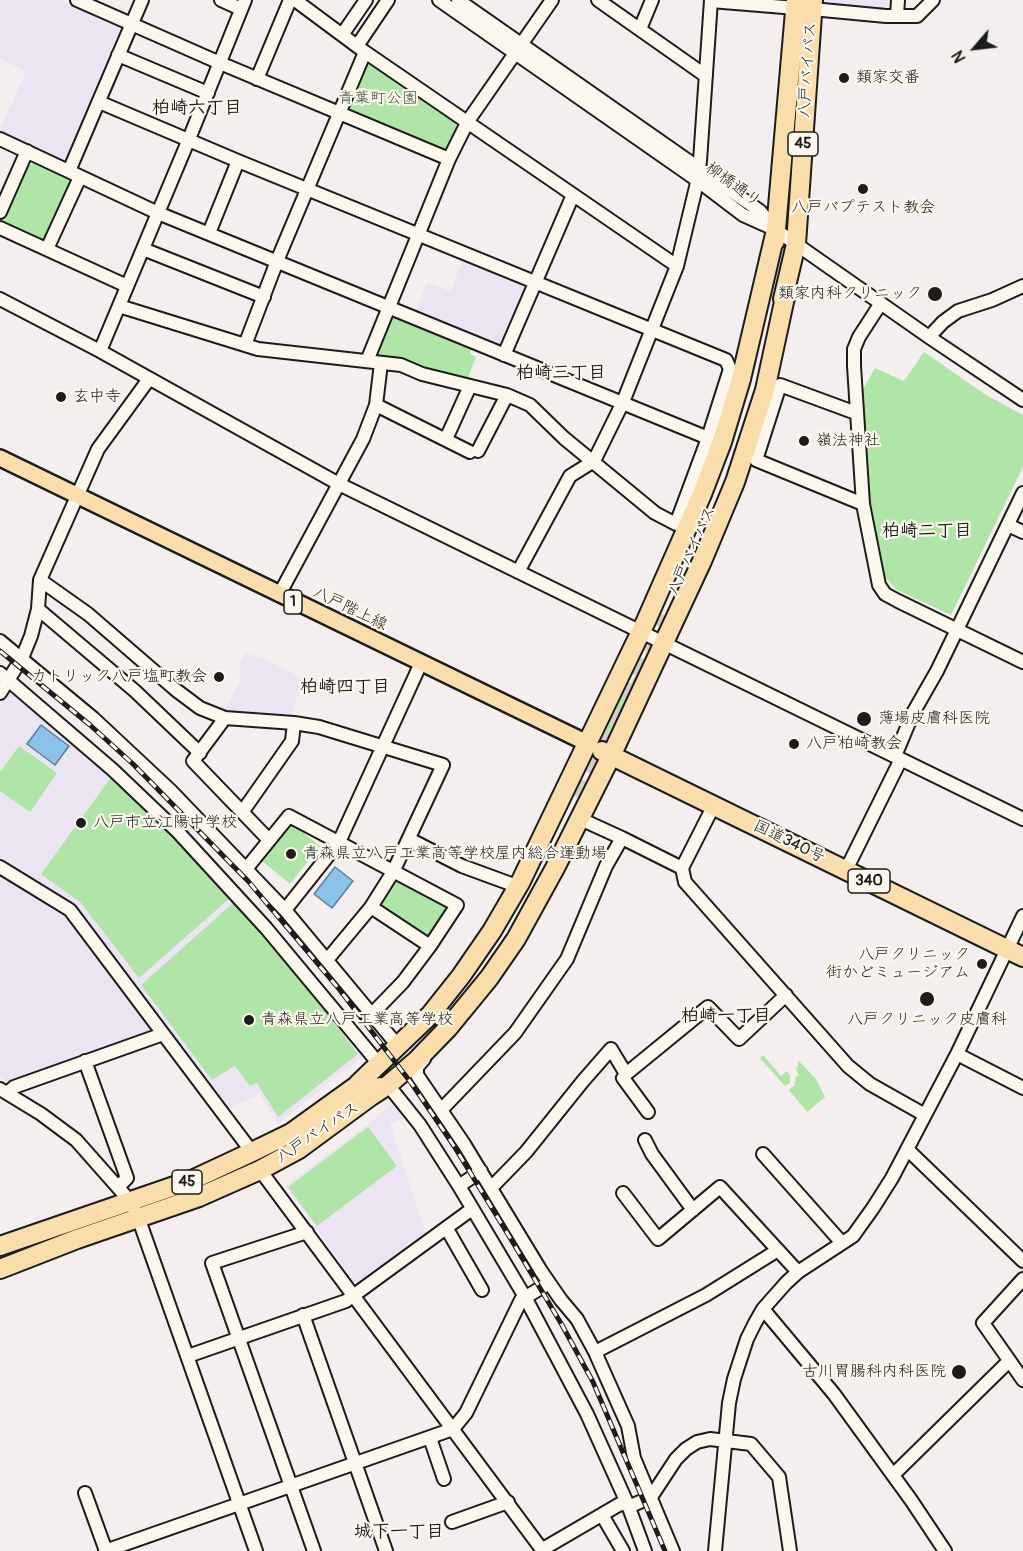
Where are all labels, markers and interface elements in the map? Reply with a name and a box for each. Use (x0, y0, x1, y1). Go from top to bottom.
north arrow (945, 18, 1005, 78)
street label: 八戸バイパス (795, 21, 821, 119)
text: N (948, 47, 970, 66)
place label: 類家交番 (856, 68, 920, 88)
marker: 類家交番 (837, 71, 851, 85)
park label: 青葉町公園 (338, 89, 418, 109)
district label: 柏崎六丁目 (152, 97, 242, 119)
road number: 45 (788, 132, 818, 156)
street label: 柳橋通り (701, 158, 765, 212)
marker: 八戸バプテスト教会 (856, 182, 870, 196)
place label: 八戸バプテスト教会 (791, 198, 935, 218)
place label: 類家内科クリニック (778, 284, 922, 304)
marker: 類家内科クリニック (926, 285, 944, 303)
district label: 柏崎三丁目 (516, 362, 606, 384)
place label: 玄中寺 (73, 387, 121, 407)
marker: 玄中寺 (54, 390, 68, 404)
place label: 嶺法神社 (816, 431, 880, 451)
marker: 嶺法神社 (797, 434, 811, 448)
street label: 八戸バイパス (664, 503, 720, 599)
district label: 柏崎二丁目 (882, 520, 972, 542)
street label: 八戸階上線 (310, 583, 390, 635)
road number: 1 (284, 590, 302, 614)
place label: カトリック八戸塩町教会 (31, 667, 207, 687)
marker: カトリック八戸塩町教会 (212, 670, 226, 684)
district label: 柏崎四丁目 (300, 676, 390, 698)
place label: 薄場皮膚科医院 (878, 709, 990, 729)
marker: 薄場皮膚科医院 (855, 710, 873, 728)
place label: 八戸柏崎教会 (806, 734, 902, 754)
marker: 八戸柏崎教会 (787, 737, 801, 751)
place label: 八戸市立江陽中学校 (93, 813, 237, 833)
marker: 八戸市立江陽中学校 (74, 816, 88, 830)
street label: 国道340号 (750, 816, 828, 868)
place label: 青森県立八戸工業高等学校屋内総合運動場 (303, 844, 607, 864)
marker: 青森県立八戸工業高等学校屋内総合運動場 (284, 847, 298, 861)
road number: 340 (848, 869, 890, 893)
place label: 八戸クリニック 街かどミュージアム (826, 945, 970, 983)
marker: 八戸クリニック 街かどミュージアム (975, 957, 989, 971)
marker: 八戸クリニック皮膚科 (918, 990, 936, 1008)
district label: 柏崎一丁目 (681, 1005, 771, 1027)
place label: 青森県立八戸工業高等学校 (261, 1010, 453, 1030)
place label: 八戸クリニック皮膚科 (847, 1010, 1007, 1030)
marker: 青森県立八戸工業高等学校 (242, 1013, 256, 1027)
street label: 八戸バイパス (273, 1098, 363, 1168)
road number: 45 (172, 1170, 202, 1194)
place label: 古川胃腸科内科医院 (802, 1362, 946, 1382)
marker: 古川胃腸科内科医院 (950, 1363, 968, 1381)
district label: 城下一丁目 (354, 1521, 444, 1543)

